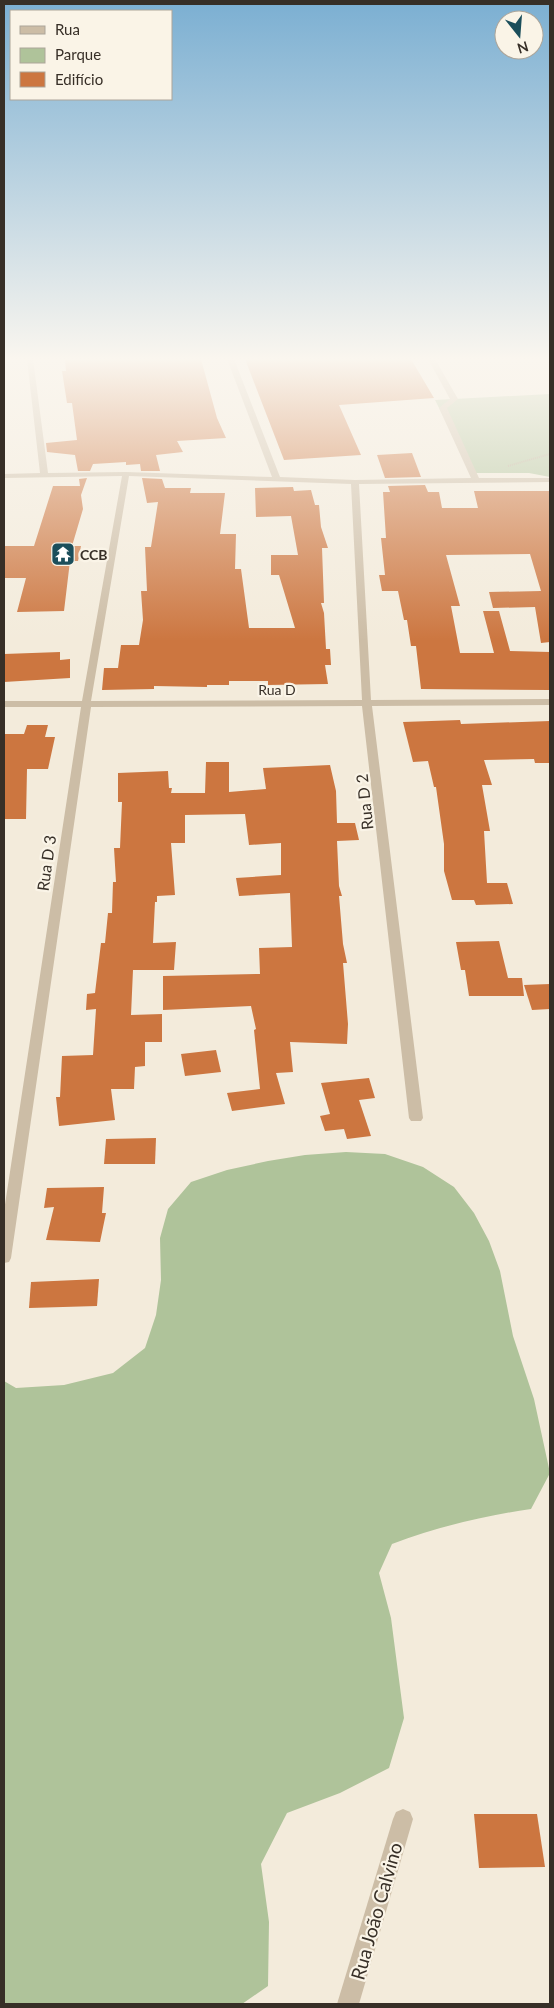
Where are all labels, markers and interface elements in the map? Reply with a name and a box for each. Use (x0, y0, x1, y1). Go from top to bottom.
legend (10, 10, 172, 100)
north arrow (494, 10, 544, 60)
text: Rua (55, 20, 80, 38)
text: N (515, 38, 531, 58)
text: Parque (55, 45, 101, 63)
text: Edifício (55, 70, 103, 88)
temple icon: CCB (50, 541, 76, 567)
place label: CCB (80, 546, 108, 563)
street label: Rua D (258, 681, 296, 698)
street label: Rua D 2 (352, 773, 376, 831)
street label: Rua D 3 (33, 834, 59, 892)
street label: Rua João Calvino (345, 1840, 407, 1982)

